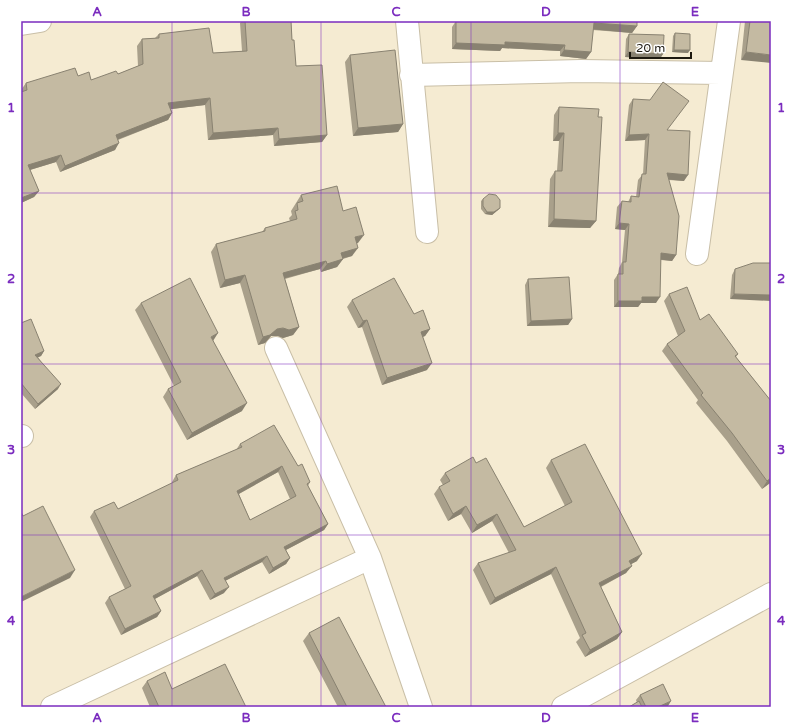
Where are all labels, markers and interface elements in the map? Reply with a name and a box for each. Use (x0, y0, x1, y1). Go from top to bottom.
text: A (92, 4, 102, 20)
text: B (241, 4, 251, 20)
text: C (391, 4, 401, 20)
text: D (541, 4, 551, 20)
text: E (691, 4, 699, 20)
scale bar (630, 34, 691, 60)
text: 20 m (636, 41, 665, 55)
text: 1 (7, 100, 15, 116)
text: 1 (777, 100, 785, 116)
text: 2 (7, 271, 15, 287)
text: 2 (777, 271, 785, 287)
text: 3 (7, 442, 15, 458)
text: 3 (777, 442, 785, 458)
text: 4 (7, 613, 16, 629)
text: 4 (777, 613, 786, 629)
text: A (92, 710, 102, 726)
text: B (241, 710, 251, 726)
text: C (391, 710, 401, 726)
text: D (541, 710, 551, 726)
text: E (691, 710, 699, 726)

